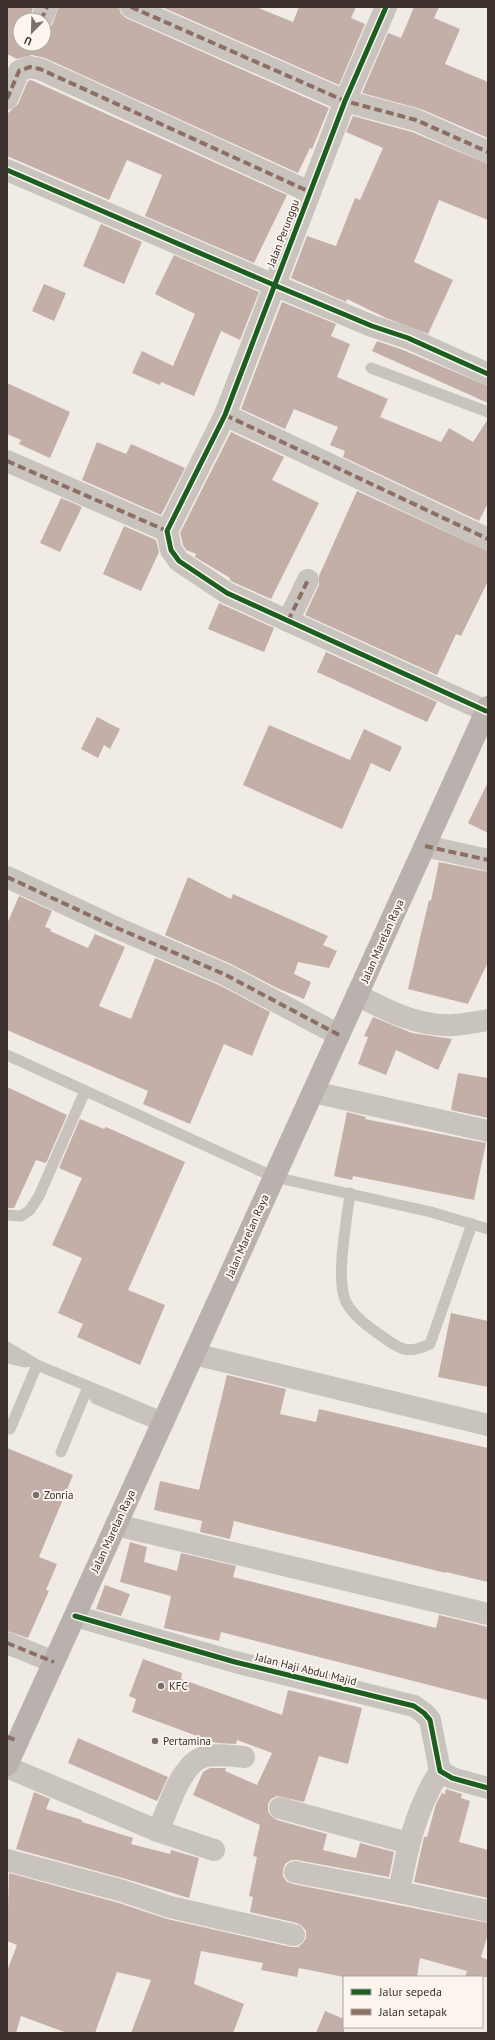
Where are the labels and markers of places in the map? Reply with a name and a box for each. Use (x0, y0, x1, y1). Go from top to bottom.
place label: Zonria (44, 1488, 74, 1502)
marker: Zonria (31, 1490, 41, 1500)
place label: KFC (169, 1679, 188, 1693)
marker: KFC (156, 1681, 166, 1691)
place label: Pertamina (163, 1734, 211, 1748)
marker: Pertamina (150, 1736, 160, 1746)

